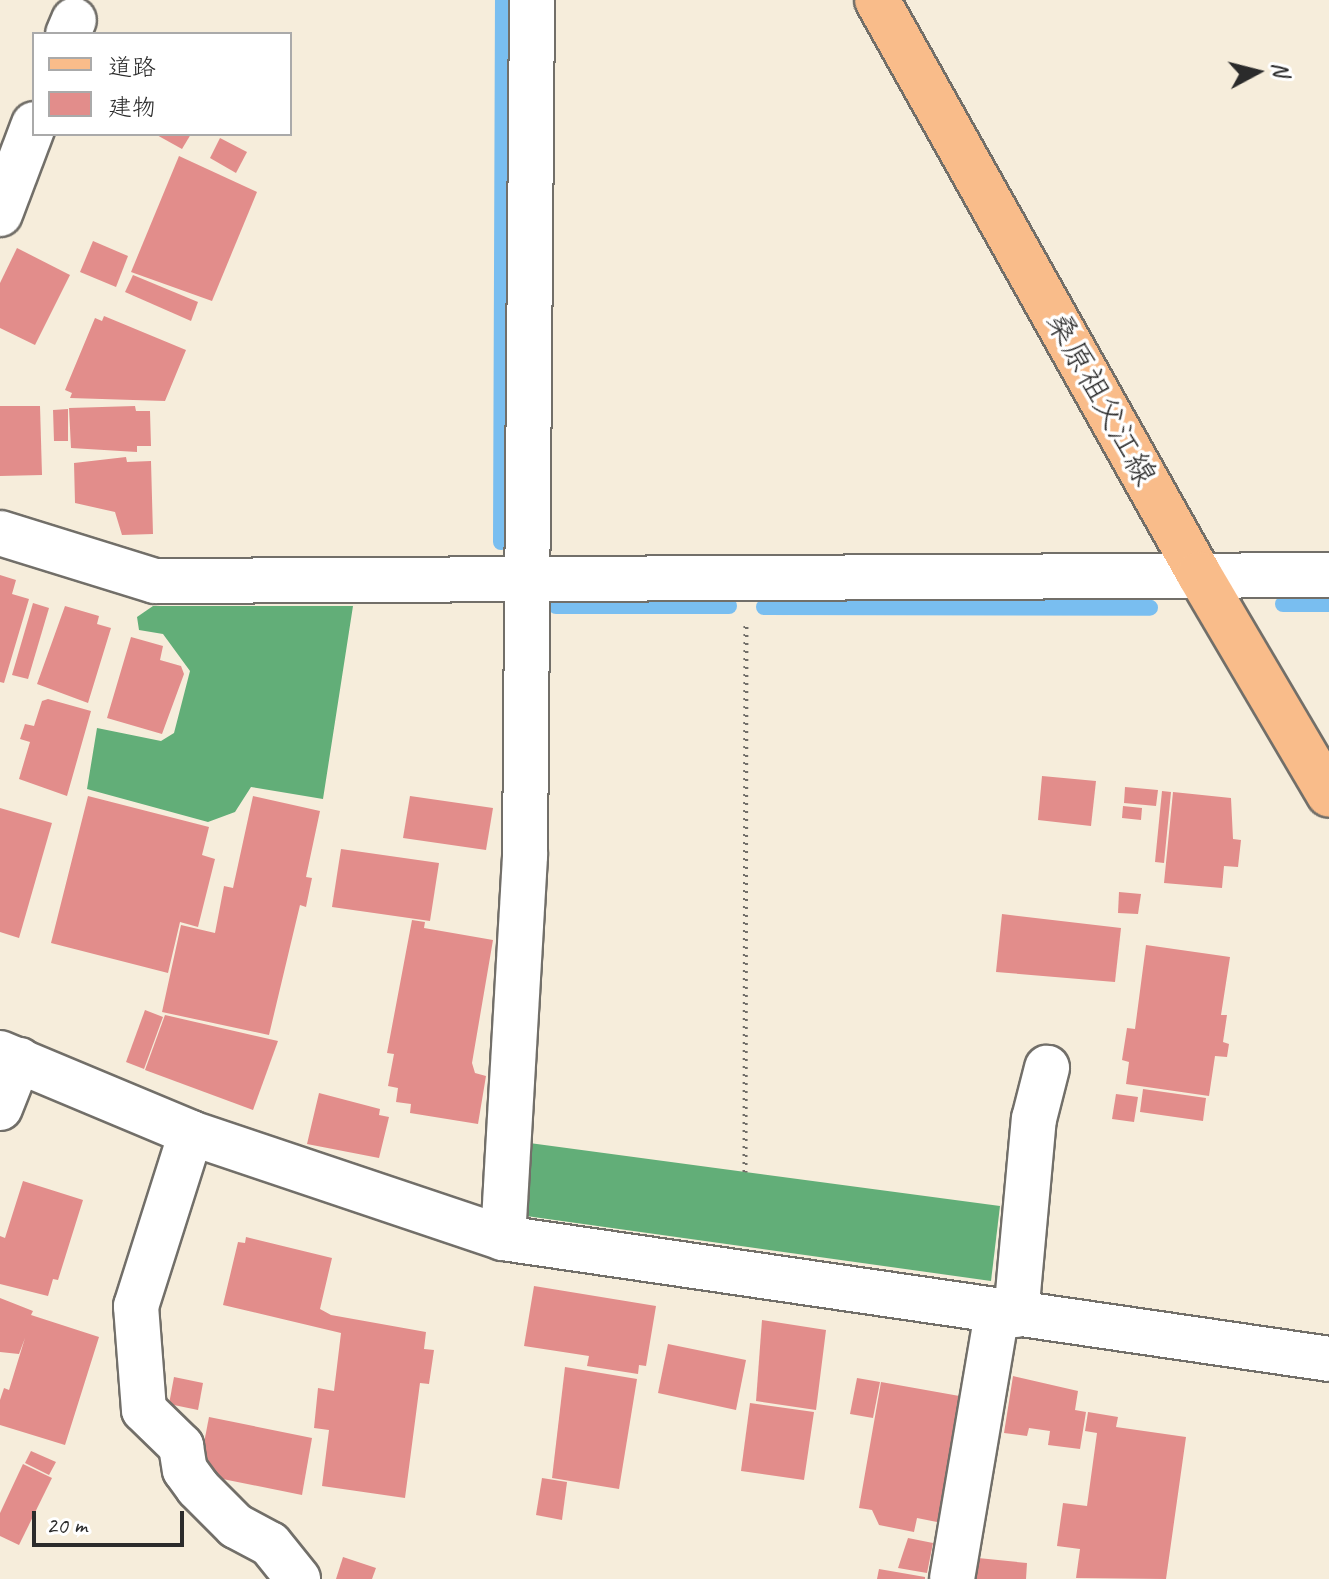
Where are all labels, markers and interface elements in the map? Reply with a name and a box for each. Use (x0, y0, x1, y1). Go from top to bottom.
legend (32, 32, 292, 136)
north arrow (1217, 32, 1297, 112)
text: 道路 (108, 52, 156, 82)
text: N (1266, 61, 1296, 78)
text: 建物 (108, 92, 156, 122)
street label: 桑原祖父江線 (1038, 306, 1164, 492)
scale bar (36, 1495, 188, 1545)
text: 20 m (46, 1510, 87, 1540)

